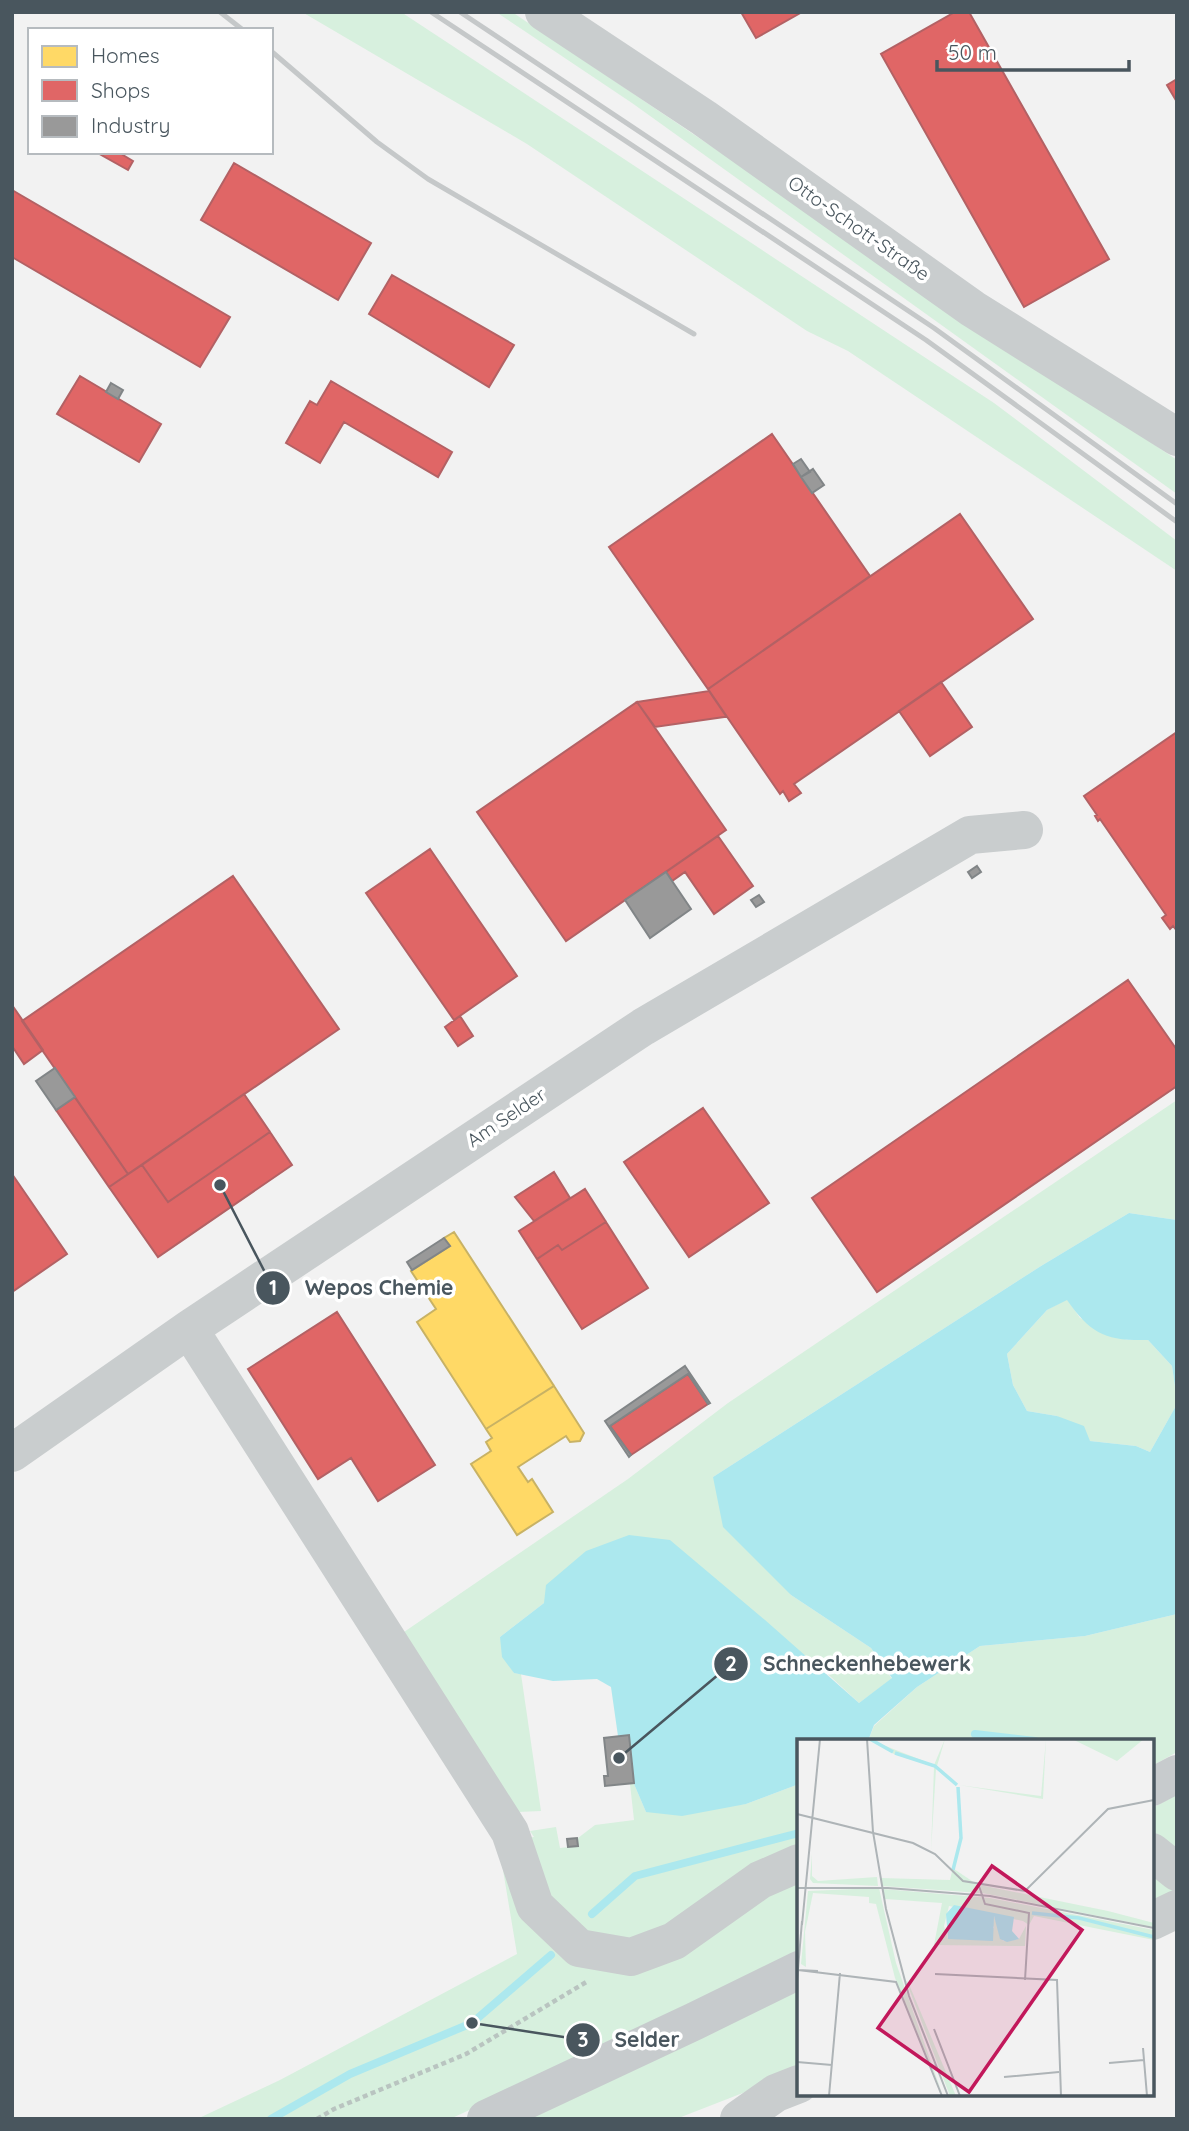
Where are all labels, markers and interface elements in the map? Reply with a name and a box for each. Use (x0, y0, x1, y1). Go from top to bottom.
legend (28, 28, 273, 154)
scale bar (937, 28, 1130, 72)
text: 50 m (948, 39, 997, 65)
text: Homes (91, 42, 160, 68)
text: Shops (91, 77, 150, 103)
text: Industry (91, 112, 170, 138)
street label: Otto-Schott-Straße (784, 170, 934, 286)
street label: Am Selder (462, 1082, 551, 1152)
callout: Wepos Chemie (256, 1267, 467, 1309)
text: 1 (269, 1274, 277, 1300)
text: Wepos Chemie (305, 1274, 453, 1300)
callout: Schneckenhebewerk (714, 1643, 984, 1685)
text: 2 (725, 1650, 737, 1676)
text: Schneckenhebewerk (763, 1650, 971, 1676)
inset map (797, 1739, 1154, 2096)
callout: Selder (565, 2019, 693, 2061)
text: 3 (577, 2026, 589, 2052)
text: Selder (614, 2026, 680, 2052)

